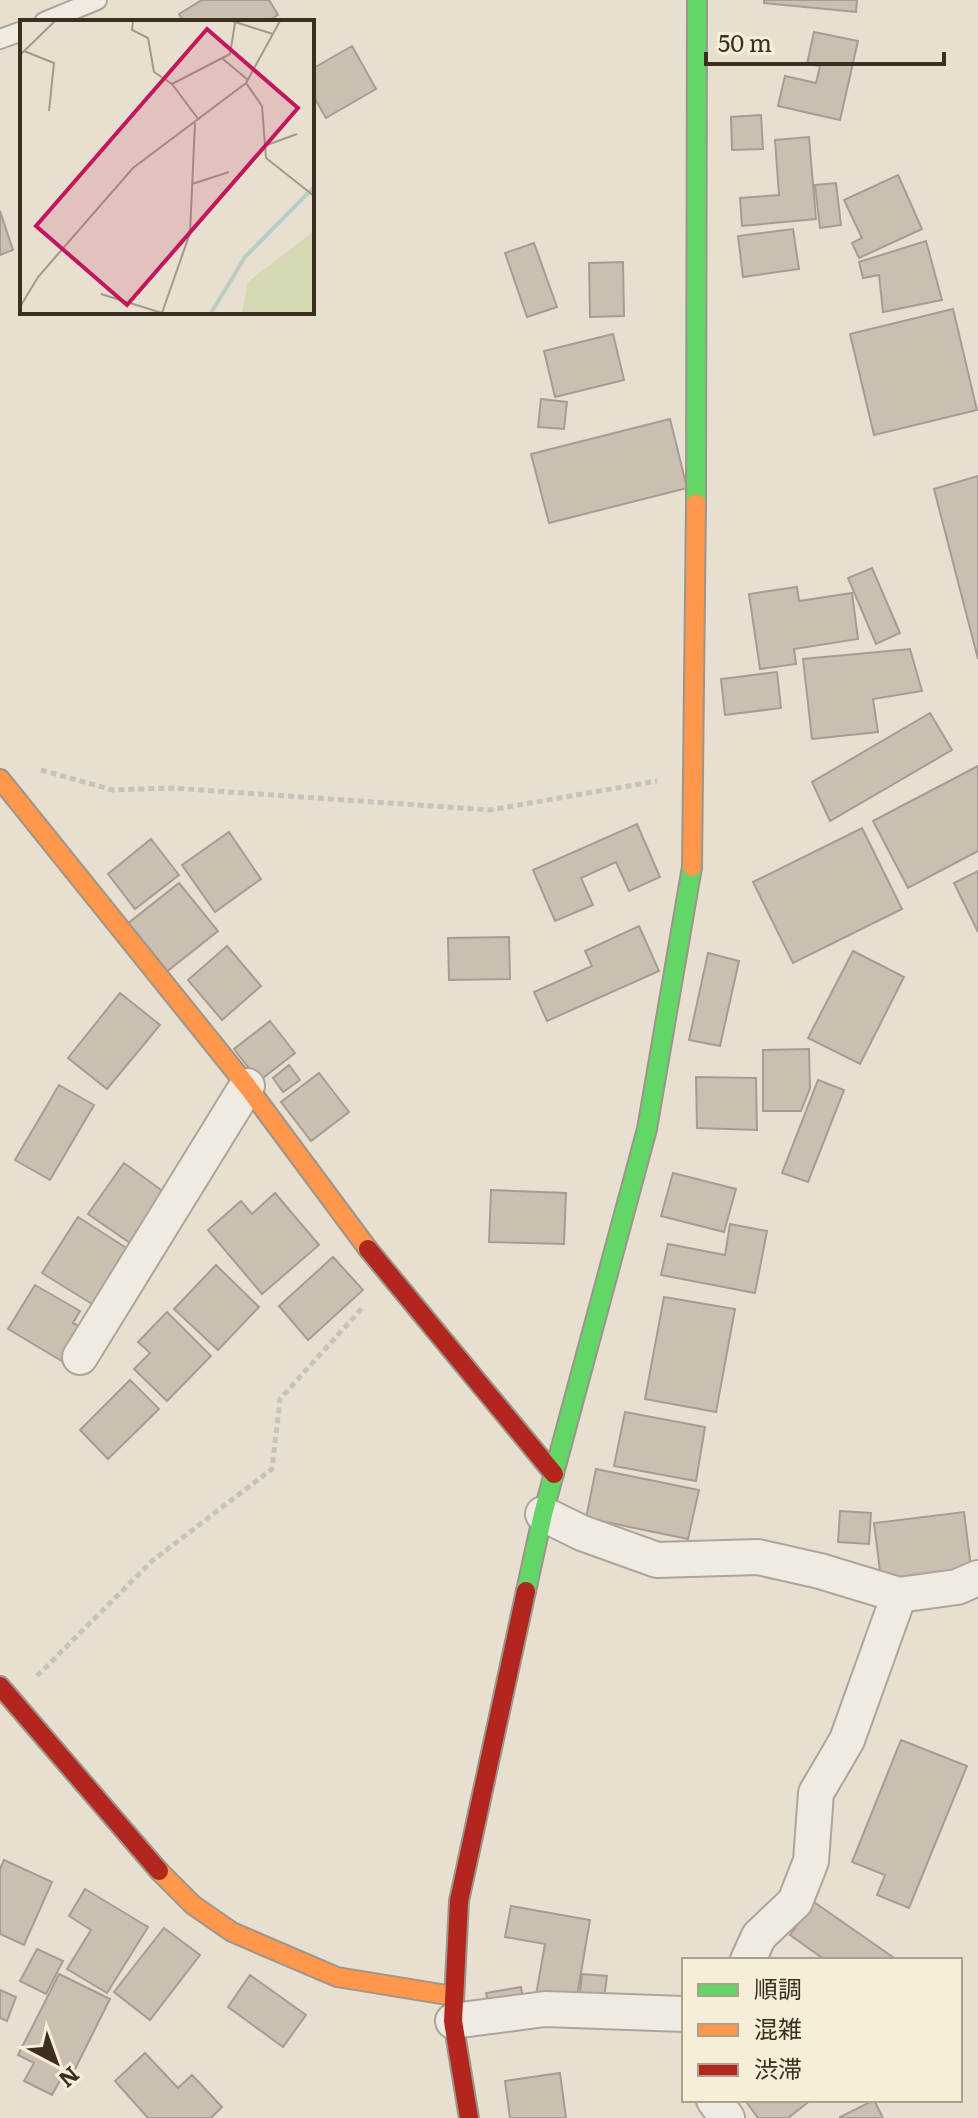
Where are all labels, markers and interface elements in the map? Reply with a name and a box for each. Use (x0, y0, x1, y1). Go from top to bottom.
scale bar (706, 16, 944, 66)
inset map (20, 20, 314, 314)
text: 50 m (718, 24, 772, 59)
legend (682, 1958, 962, 2102)
text: 順調 (754, 1970, 802, 2005)
text: 混雑 (754, 2010, 802, 2045)
north arrow (16, 2022, 96, 2102)
text: 渋滞 (754, 2050, 802, 2085)
text: N (52, 2060, 88, 2097)

